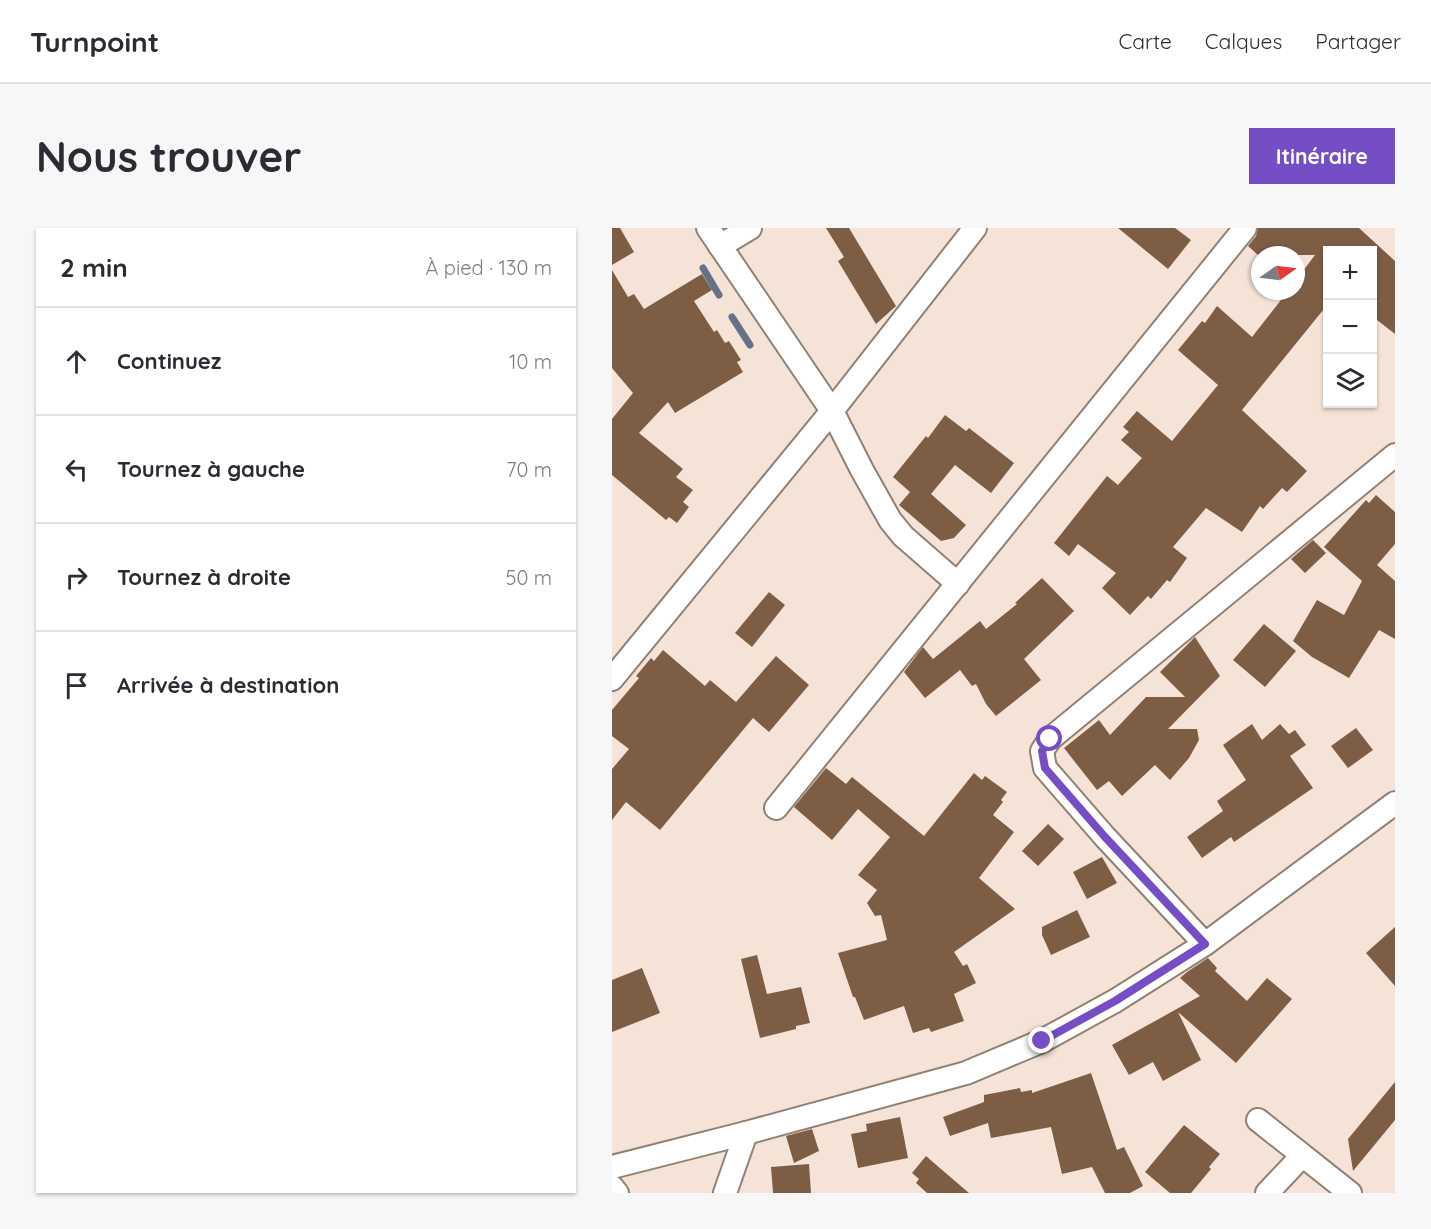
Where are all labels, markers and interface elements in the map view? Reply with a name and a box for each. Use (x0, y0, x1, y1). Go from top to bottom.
text: Turnpoint (30, 24, 159, 59)
text: Carte (1118, 28, 1172, 54)
text: Calques (1205, 28, 1282, 54)
text: Partager (1315, 28, 1401, 54)
button: Itinéraire (1249, 128, 1395, 184)
text: Nous trouver (36, 130, 301, 183)
north arrow (1251, 246, 1305, 300)
map controls (1323, 246, 1377, 408)
button: + (1323, 246, 1377, 300)
text: 2 min (60, 251, 128, 284)
text: À pied · 130 m (425, 255, 552, 280)
button: − (1323, 300, 1377, 354)
icon: ahead (60, 345, 93, 378)
text: Continuez (117, 347, 221, 375)
text: 10 m (509, 349, 552, 374)
button: layers (1323, 354, 1377, 408)
icon: left (60, 453, 93, 486)
text: Tournez à gauche (117, 455, 305, 483)
text: 70 m (506, 457, 552, 482)
icon: right (60, 561, 93, 594)
text: Tournez à droite (117, 563, 291, 591)
text: 50 m (506, 565, 552, 590)
icon: arrive (60, 669, 93, 702)
text: Arrivée à destination (117, 671, 339, 699)
route start (1036, 725, 1062, 751)
route end (1028, 1027, 1054, 1053)

